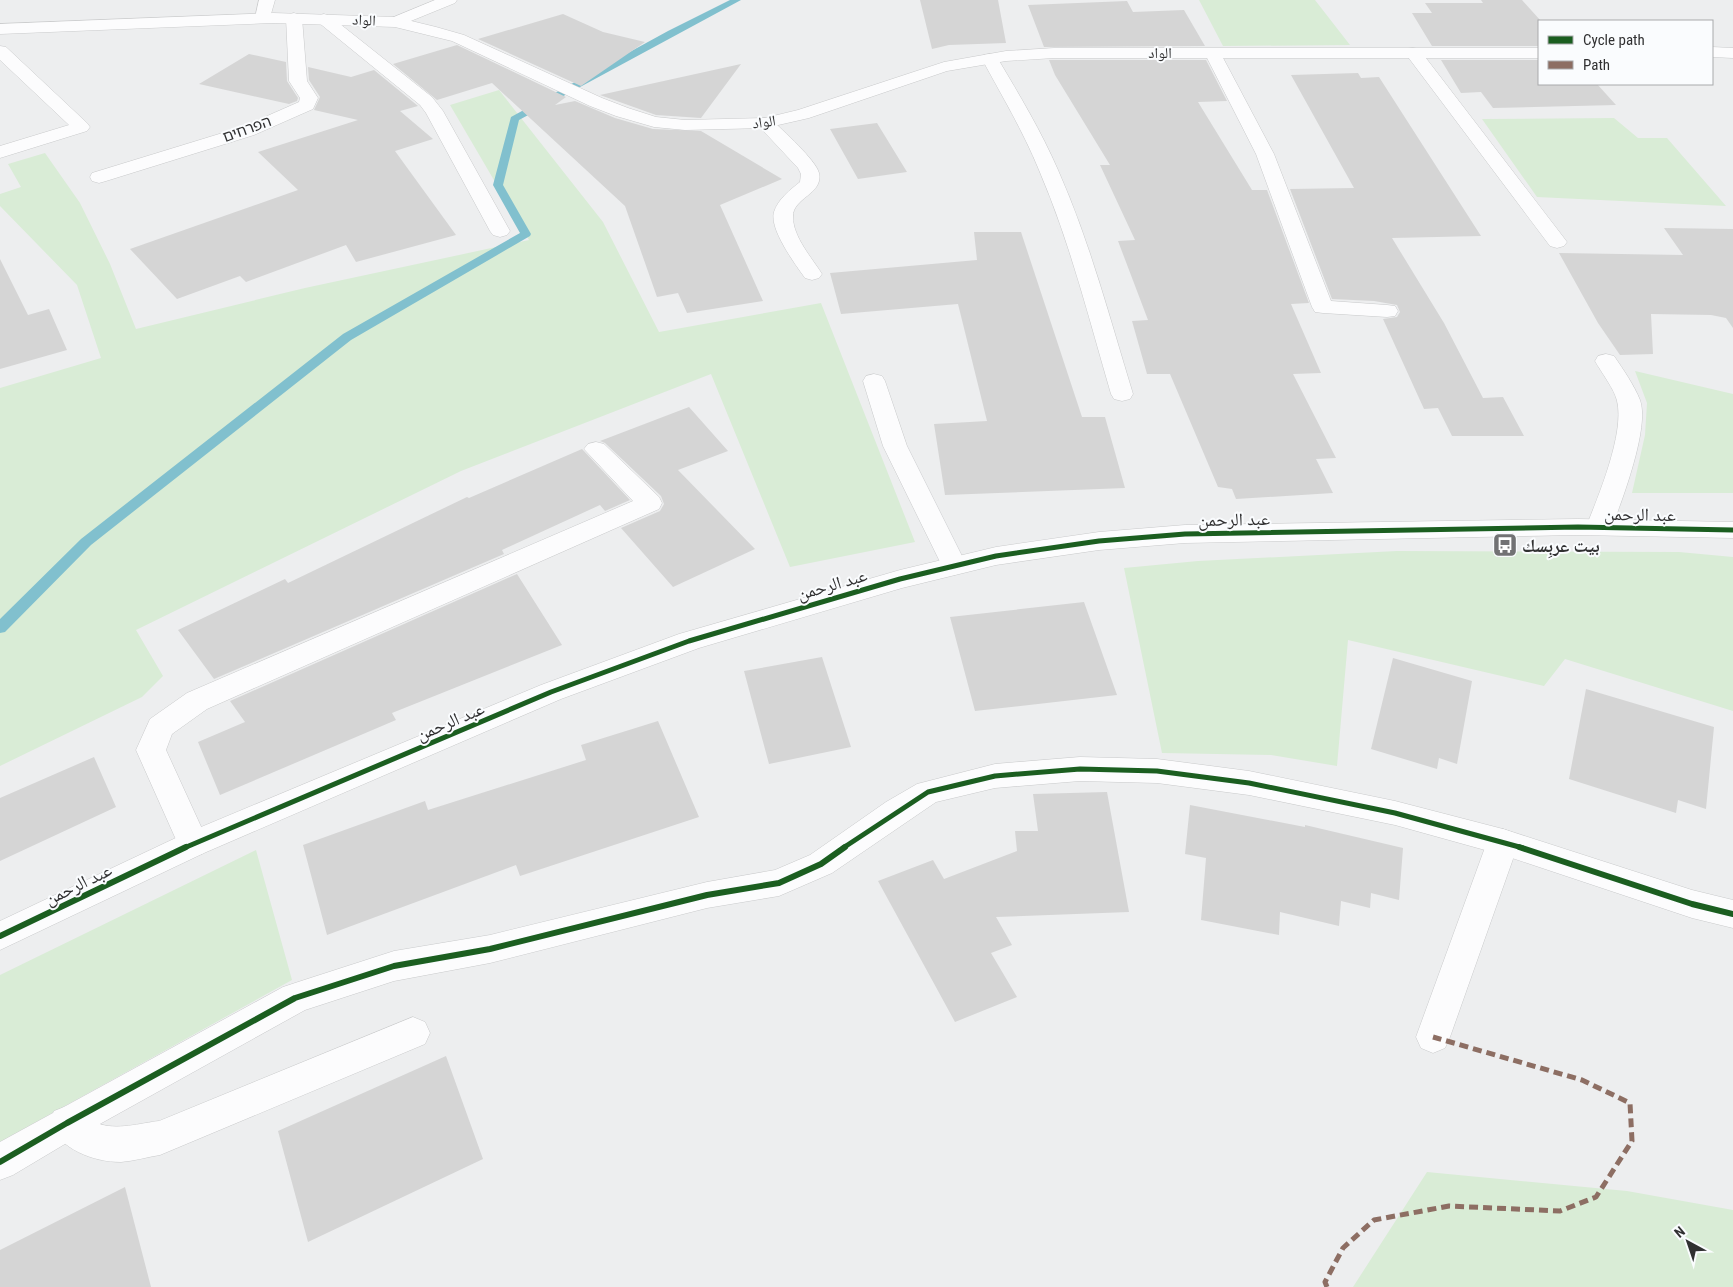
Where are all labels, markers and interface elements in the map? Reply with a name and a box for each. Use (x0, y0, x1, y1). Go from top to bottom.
street label: الواد (352, 10, 376, 30)
legend (1538, 20, 1713, 85)
text: Cycle path (1583, 31, 1645, 49)
street label: الواد (1148, 44, 1172, 62)
text: Path (1583, 56, 1610, 74)
street label: الواد (751, 111, 777, 133)
street label: הפרחים (220, 112, 274, 146)
street label: عبد الرحمن (1604, 503, 1676, 526)
street label: عبد الرحمن (1198, 508, 1270, 531)
bus stop icon: بيت عربِسك (1492, 532, 1518, 558)
place label: بيت عربِسك (1522, 535, 1600, 559)
street label: عبد الرحمن (795, 564, 870, 605)
street label: عبد الرحمن (413, 697, 488, 746)
street label: عبد الرحمن (41, 859, 115, 910)
north arrow (1663, 1217, 1713, 1267)
text: N (1671, 1223, 1688, 1241)

